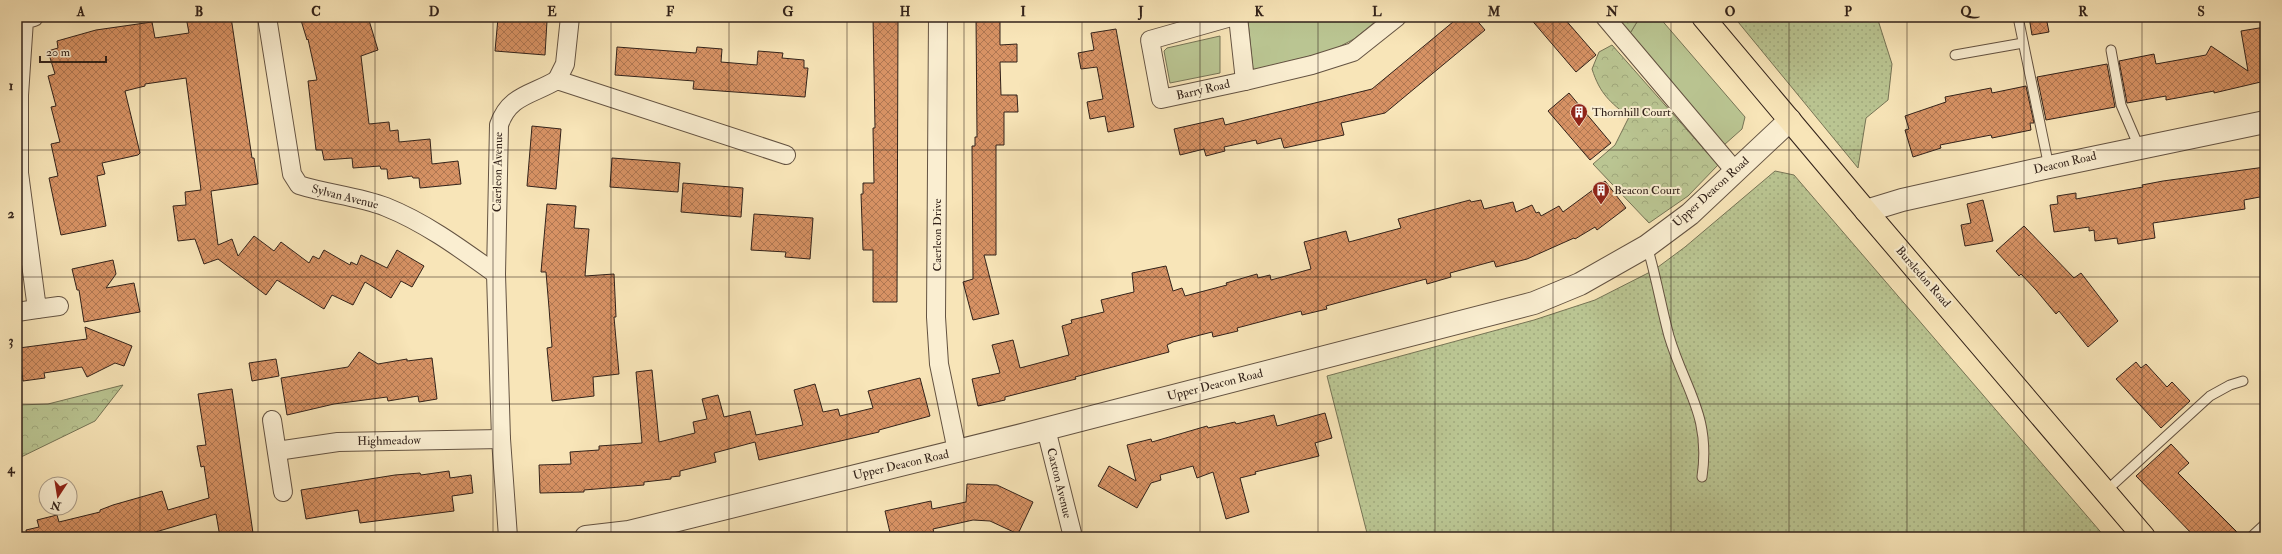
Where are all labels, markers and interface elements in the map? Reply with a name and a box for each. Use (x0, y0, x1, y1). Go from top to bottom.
text: A (76, 4, 86, 20)
text: B (195, 4, 203, 20)
text: C (311, 4, 321, 20)
text: D (429, 4, 440, 20)
text: E (547, 4, 557, 20)
text: F (666, 4, 675, 20)
text: G (783, 4, 794, 20)
text: H (900, 4, 911, 20)
text: I (1020, 4, 1026, 20)
text: J (1137, 4, 1144, 21)
text: K (1254, 4, 1264, 20)
text: L (1372, 4, 1382, 20)
text: M (1487, 4, 1501, 20)
text: N (1605, 4, 1618, 20)
text: O (1725, 4, 1736, 20)
text: P (1844, 4, 1852, 20)
text: Q (1961, 4, 1981, 20)
text: R (2078, 4, 2088, 20)
text: S (2197, 4, 2205, 20)
scale bar (40, 38, 106, 64)
text: 20 m (46, 45, 71, 60)
street label: Barry Road (1175, 77, 1231, 103)
text: 1 (9, 78, 14, 94)
building icon: Thornhill Court (1569, 102, 1589, 127)
place label: Thornhill Court (1592, 105, 1671, 120)
street label: Caerleon Avenue (490, 132, 506, 212)
street label: Deacon Road (2032, 148, 2098, 178)
street label: Upper Deacon Road (1670, 154, 1753, 230)
building icon: Beacon Court (1591, 180, 1611, 205)
street label: Sylvan Avenue (310, 181, 380, 213)
place label: Beacon Court (1614, 183, 1680, 198)
street label: Caerleon Drive (930, 198, 945, 272)
text: 2 (8, 206, 15, 222)
street label: Bursledon Road (1892, 243, 1954, 311)
text: 3 (9, 333, 14, 349)
street label: Upper Deacon Road (1166, 366, 1264, 404)
street label: Highmeadow (357, 433, 421, 449)
street label: Caxton Avenue (1043, 446, 1075, 520)
street label: Upper Deacon Road (852, 447, 951, 483)
text: 4 (6, 461, 15, 477)
north arrow (38, 476, 78, 516)
text: N (49, 498, 63, 513)

